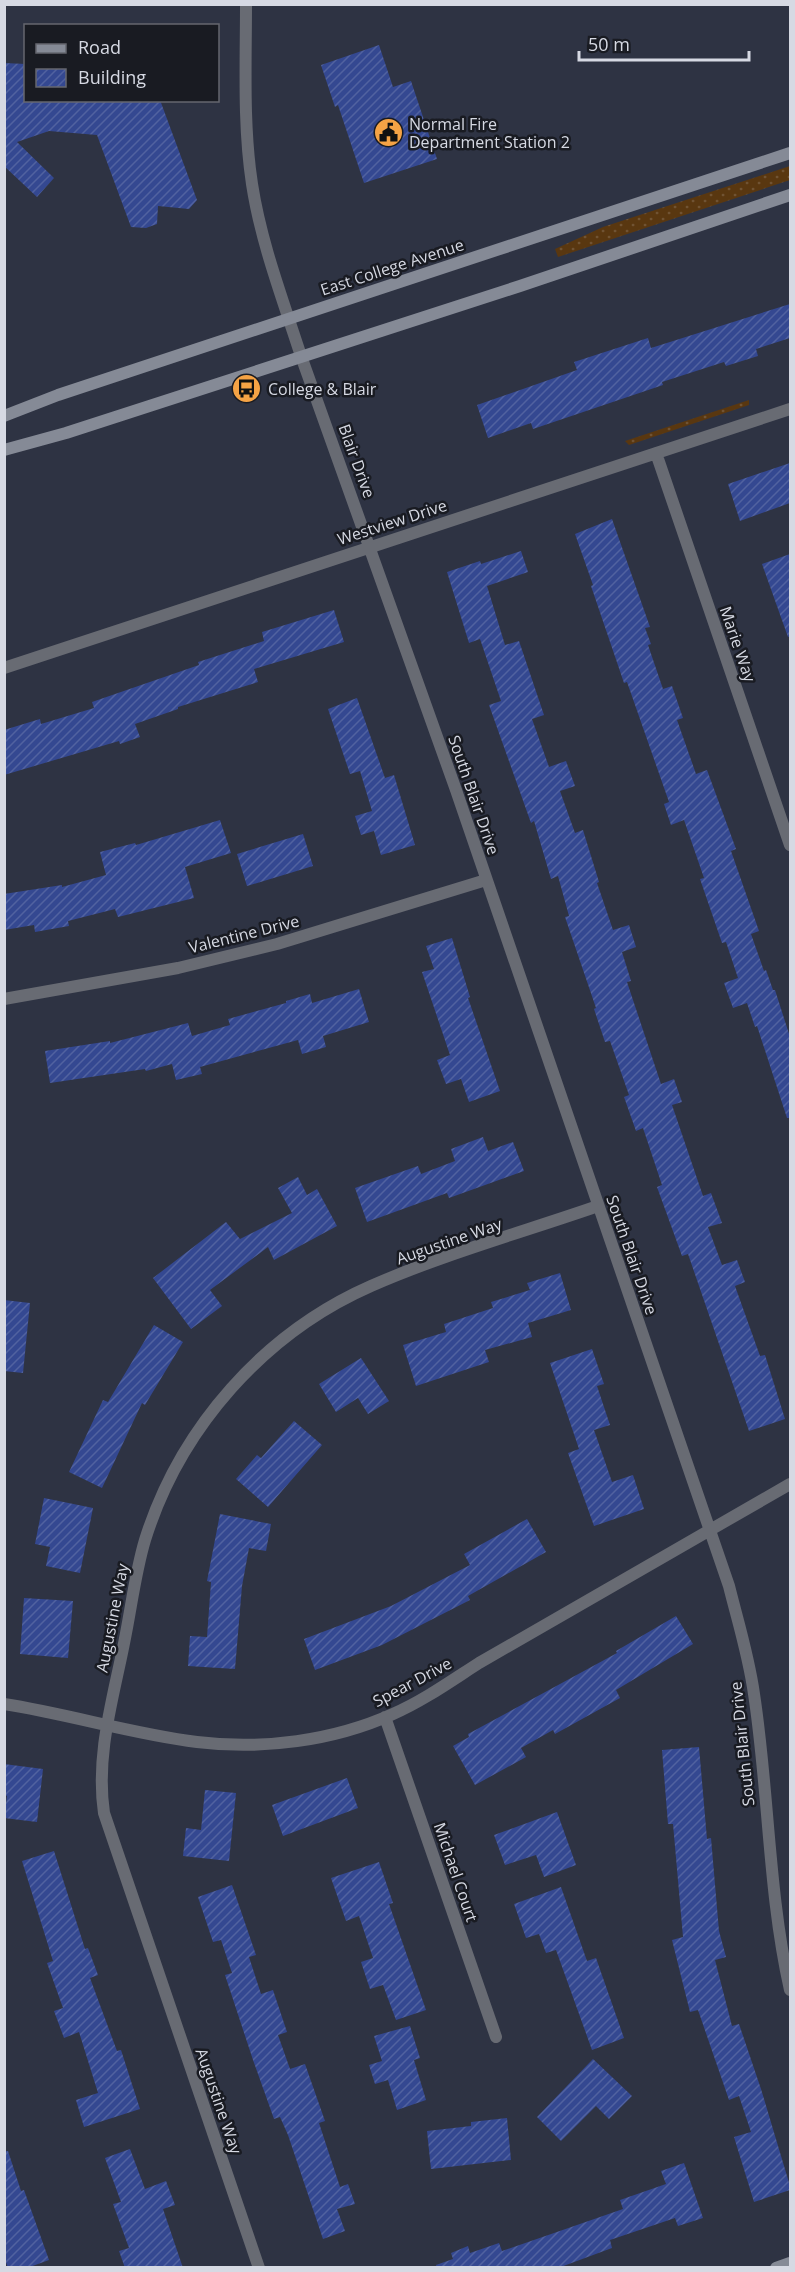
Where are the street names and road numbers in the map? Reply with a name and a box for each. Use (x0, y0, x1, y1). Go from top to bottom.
street label: East College Avenue (317, 233, 467, 301)
street label: Blair Drive (333, 421, 381, 501)
street label: Westview Drive (334, 494, 450, 550)
street label: Marie Way (715, 603, 762, 686)
street label: South Blair Drive (443, 732, 505, 858)
street label: Valentine Drive (186, 910, 302, 958)
street label: South Blair Drive (601, 1192, 663, 1318)
street label: Augustine Way (393, 1212, 506, 1269)
street label: Augustine Way (91, 1561, 134, 1674)
street label: Spear Drive (369, 1652, 455, 1712)
street label: South Blair Drive (725, 1681, 759, 1807)
street label: Michael Court (429, 1819, 483, 1925)
street label: Augustine Way (191, 2045, 248, 2158)

